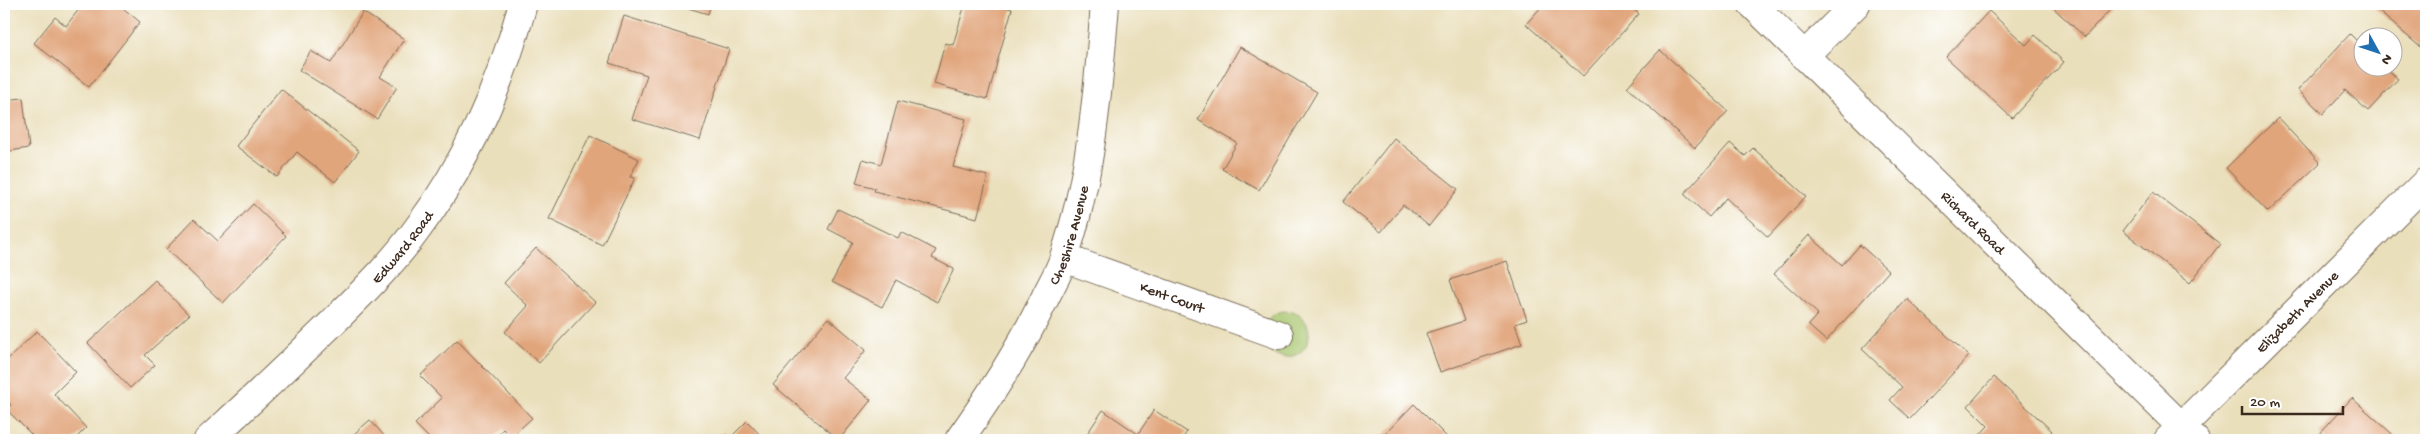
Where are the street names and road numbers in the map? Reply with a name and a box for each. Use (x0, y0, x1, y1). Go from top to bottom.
street label: Cheshire Avenue (1046, 184, 1094, 288)
street label: Richard Road (1936, 188, 2009, 260)
street label: Edward Road (369, 207, 439, 288)
street label: Elizabeth Avenue (2253, 267, 2343, 358)
street label: Kent Court (1137, 279, 1208, 319)

